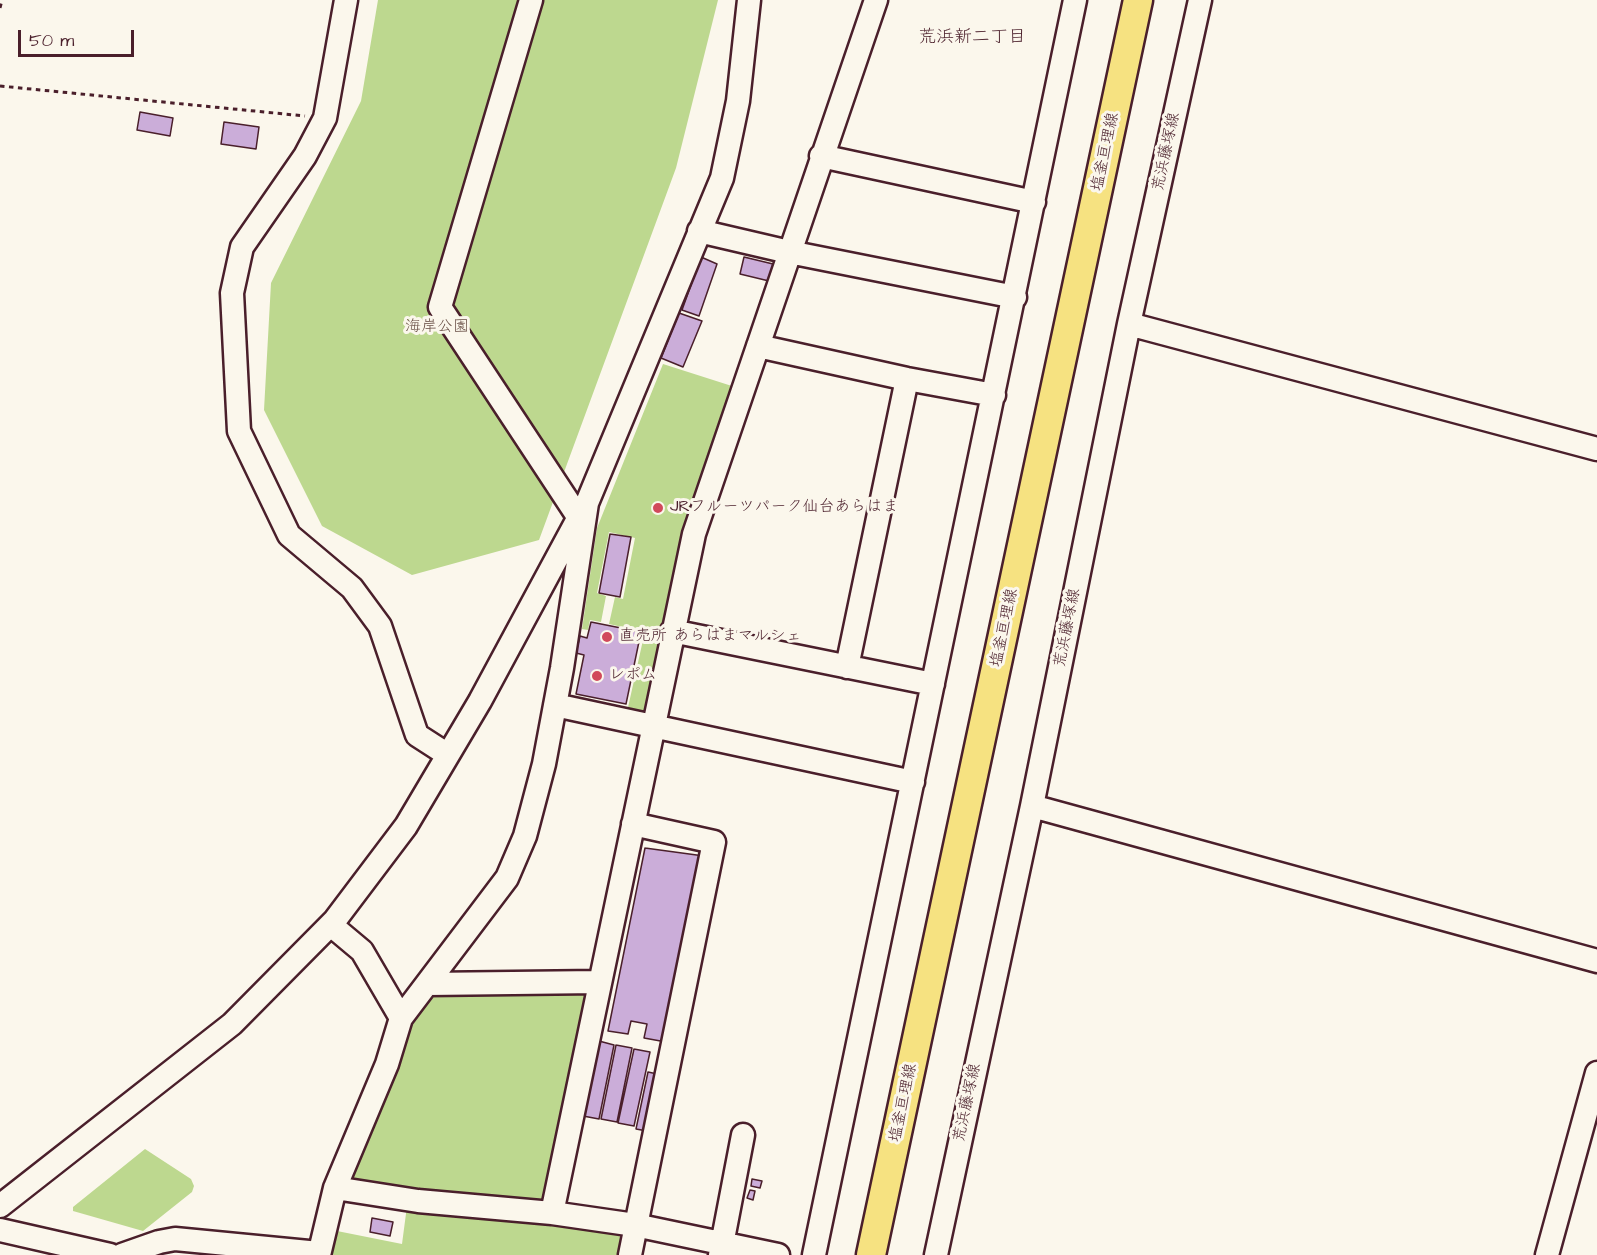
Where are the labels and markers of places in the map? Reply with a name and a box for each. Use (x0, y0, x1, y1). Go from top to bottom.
place label: JRフルーツパーク仙台あらはま (670, 498, 899, 518)
marker: JRフルーツパーク仙台あらはま (651, 501, 665, 515)
place label: 直売所 あらはまマルシェ (619, 627, 801, 647)
marker: 直売所 あらはまマルシェ (600, 630, 614, 644)
place label: レポム (609, 666, 657, 686)
marker: レポム (590, 669, 604, 683)

